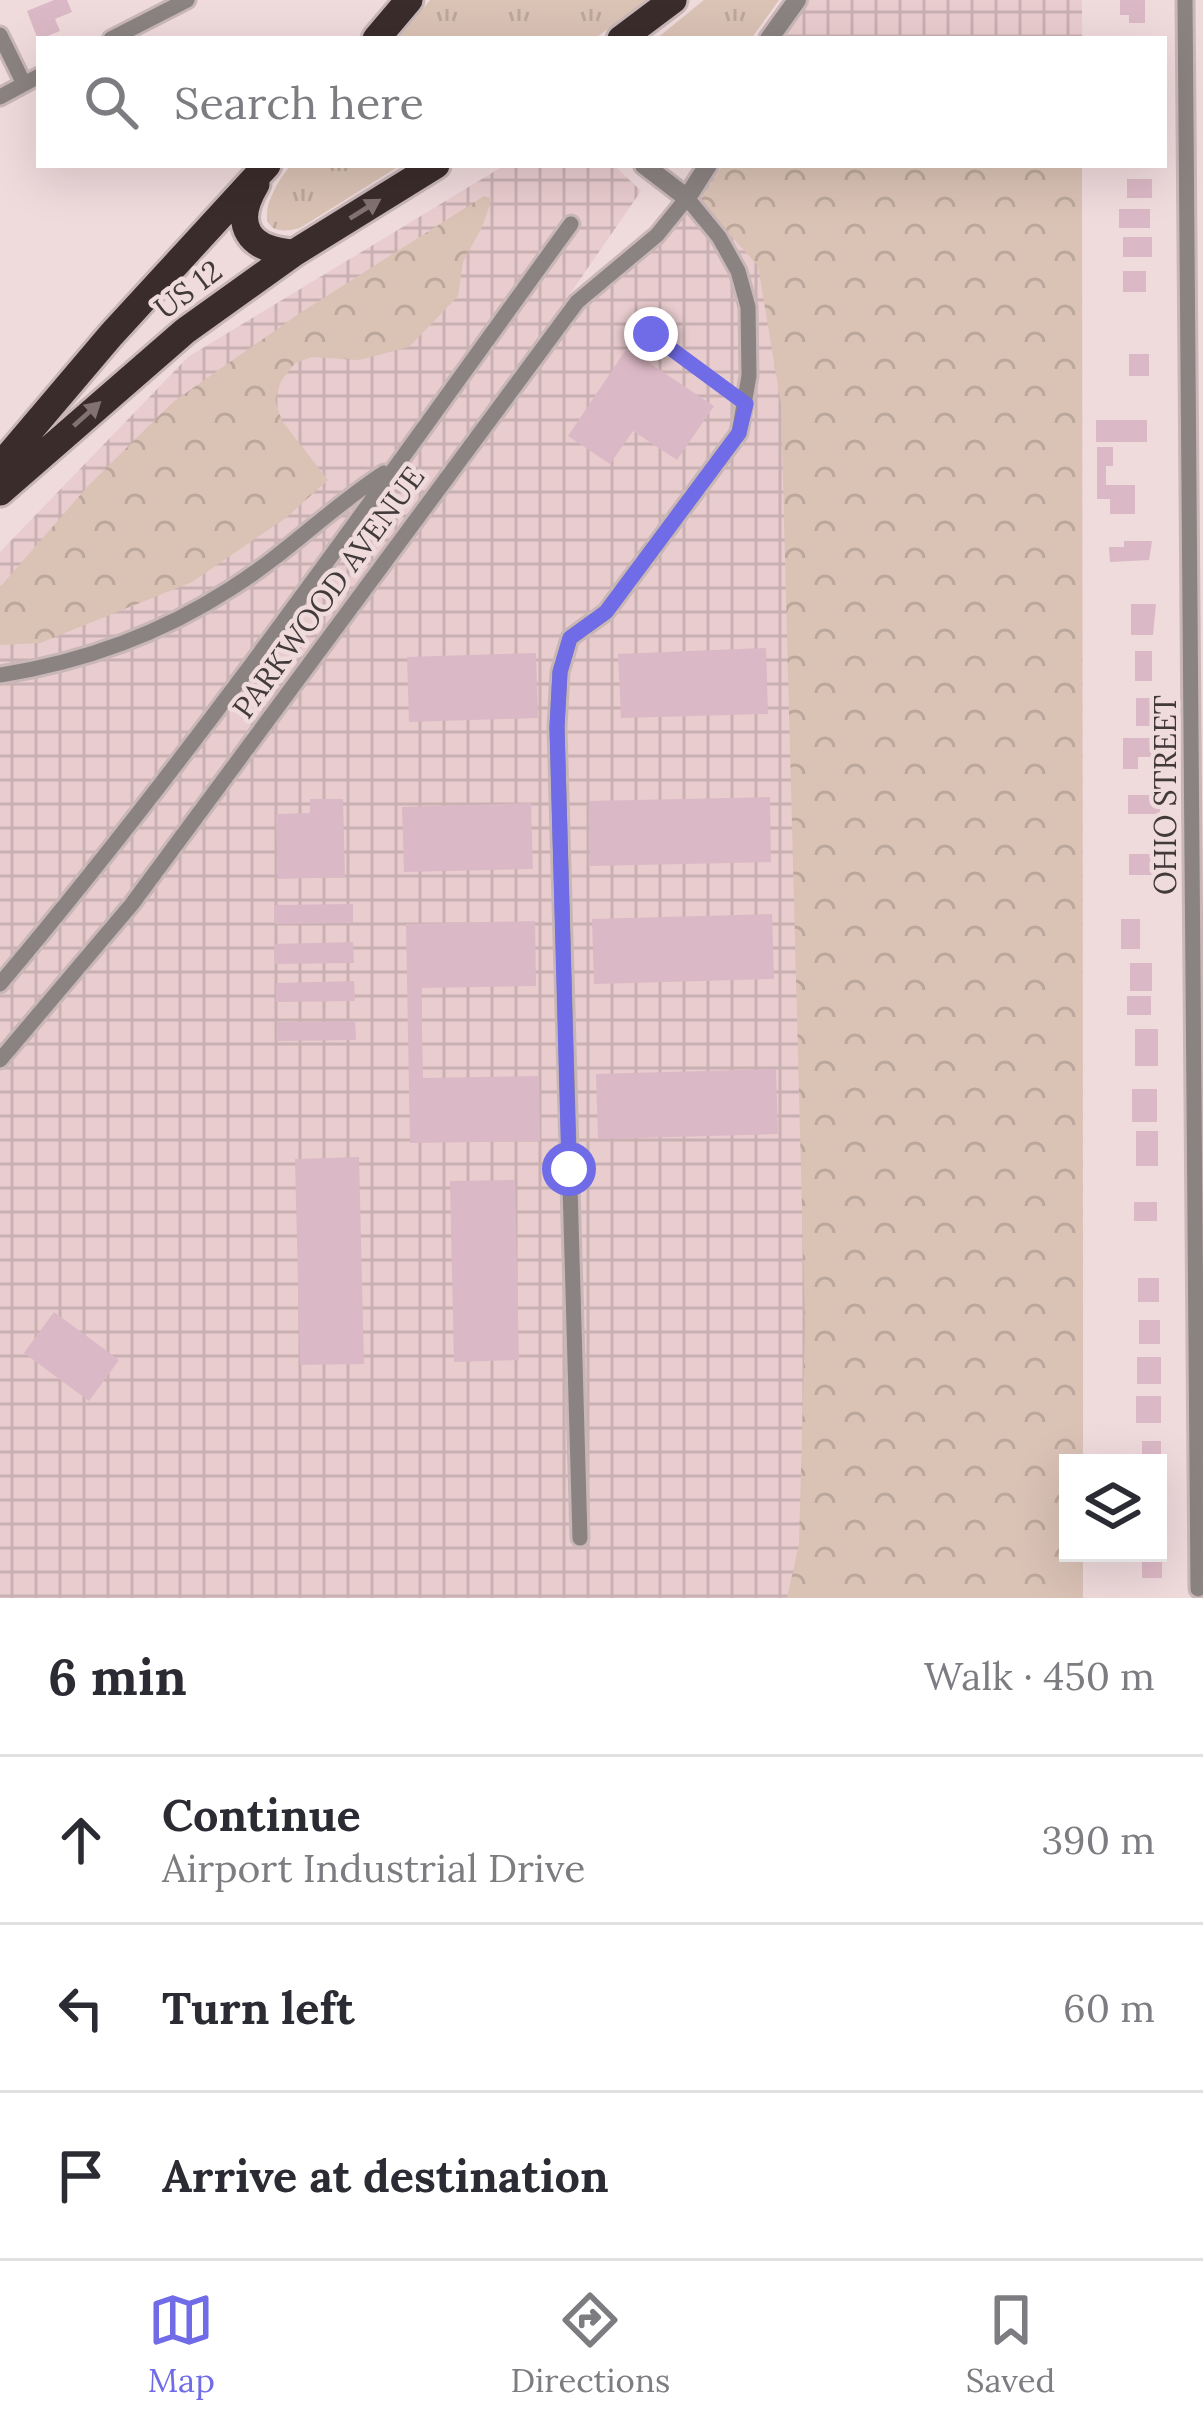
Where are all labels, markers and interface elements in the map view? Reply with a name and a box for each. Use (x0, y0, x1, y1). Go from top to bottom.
search box (36, 36, 1167, 168)
icon: search (78, 69, 144, 135)
text: Search here (174, 74, 424, 131)
one-way arrow (348, 199, 382, 220)
street label: US 12 (147, 251, 229, 327)
route end (624, 307, 678, 361)
one-way arrow (72, 401, 101, 428)
street label: PARKWOOD AVENUE (224, 459, 432, 725)
street label: OHIO STREET (1146, 695, 1184, 895)
route start (542, 1142, 596, 1196)
map controls (1059, 1454, 1167, 1562)
button: layers (1059, 1454, 1167, 1562)
text: 6 min (48, 1644, 187, 1709)
text: Walk · 450 m (924, 1651, 1155, 1701)
text: Continue (162, 1786, 361, 1843)
icon: ahead (48, 1807, 114, 1873)
text: 390 m (1041, 1815, 1155, 1865)
text: Airport Industrial Drive (162, 1843, 585, 1893)
icon: left (48, 1975, 114, 2041)
text: Turn left (162, 1979, 355, 2036)
text: 60 m (1063, 1983, 1155, 2033)
icon: arrive (48, 2143, 114, 2209)
text: Arrive at destination (162, 2147, 609, 2204)
tab: Map (148, 2287, 215, 2401)
tab: Directions (511, 2287, 670, 2401)
tab: Saved (966, 2287, 1055, 2401)

